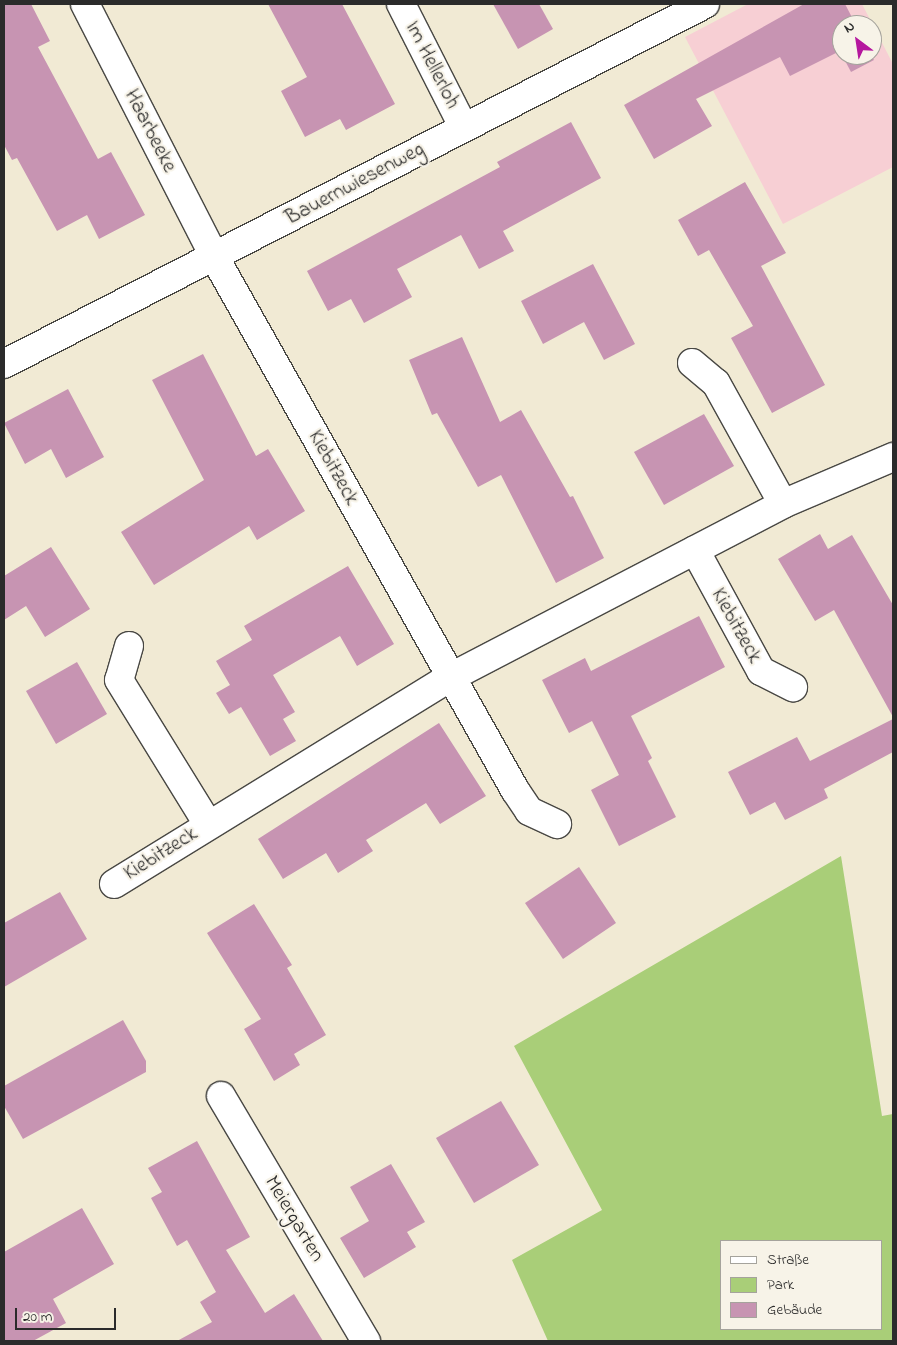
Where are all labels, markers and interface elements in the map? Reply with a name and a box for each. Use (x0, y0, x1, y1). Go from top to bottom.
north arrow (832, 15, 882, 65)
text: N (840, 16, 859, 39)
street label: Im Hellerloh (399, 17, 465, 113)
street label: Haarbeeke (118, 85, 182, 177)
street label: Bauernwiesenweg (281, 137, 429, 231)
street label: Kiebitzeck (302, 426, 364, 510)
street label: Kiebitzeck (705, 584, 767, 668)
street label: Kiebitzeck (120, 822, 202, 886)
street label: Meiergarten (258, 1171, 330, 1267)
legend (720, 1240, 882, 1330)
text: Straße (767, 1249, 809, 1271)
text: Park (767, 1274, 794, 1296)
scale bar (18, 1298, 119, 1330)
text: Gebäude (767, 1299, 822, 1321)
text: 20 m (23, 1306, 52, 1328)

